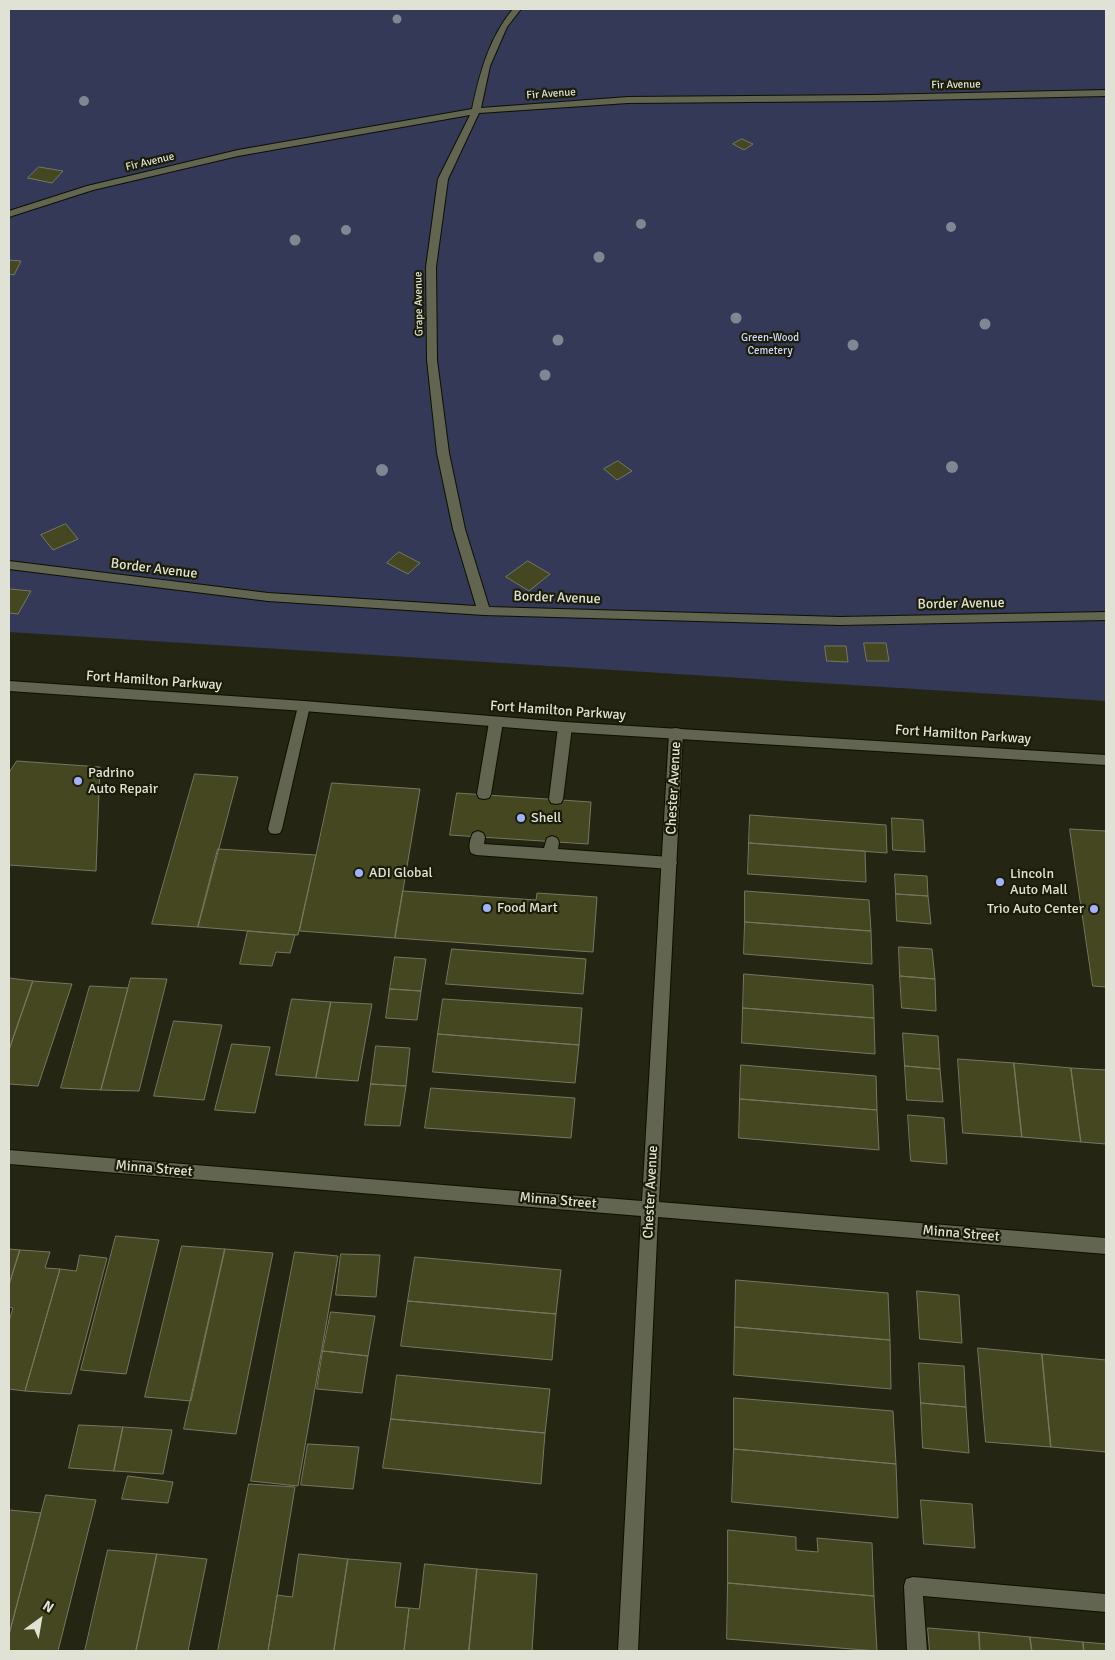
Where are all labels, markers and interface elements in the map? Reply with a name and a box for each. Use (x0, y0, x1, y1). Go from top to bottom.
street label: Fir Avenue (931, 78, 981, 92)
street label: Fir Avenue (526, 86, 576, 102)
street label: Fir Avenue (124, 150, 176, 174)
street label: Grape Avenue (412, 271, 426, 337)
park label: Green-Wood Cemetery (741, 331, 799, 357)
street label: Border Avenue (110, 555, 198, 583)
street label: Border Avenue (513, 588, 601, 608)
street label: Border Avenue (917, 595, 1005, 613)
street label: Fort Hamilton Parkway (86, 668, 222, 694)
street label: Fort Hamilton Parkway (490, 698, 626, 724)
street label: Fort Hamilton Parkway (895, 722, 1031, 748)
street label: Chester Avenue (663, 741, 685, 835)
place label: Padrino Auto Repair (88, 765, 158, 798)
marker: Padrino Auto Repair (72, 775, 84, 787)
place label: Shell (531, 810, 561, 826)
marker: Shell (515, 812, 527, 824)
place label: ADI Global (369, 865, 433, 881)
place label: Lincoln Auto Mall (1010, 866, 1068, 899)
marker: ADI Global (353, 867, 365, 879)
marker: Lincoln Auto Mall (994, 876, 1006, 888)
place label: Food Mart (497, 900, 558, 916)
place label: Trio Auto Center (987, 901, 1084, 917)
marker: Food Mart (481, 902, 493, 914)
marker: Trio Auto Center (1088, 903, 1100, 915)
street label: Chester Avenue (640, 1145, 662, 1239)
street label: Minna Street (115, 1157, 193, 1181)
street label: Minna Street (519, 1189, 597, 1213)
street label: Minna Street (922, 1222, 1000, 1246)
north arrow (15, 1595, 65, 1645)
text: N (40, 1597, 57, 1617)

